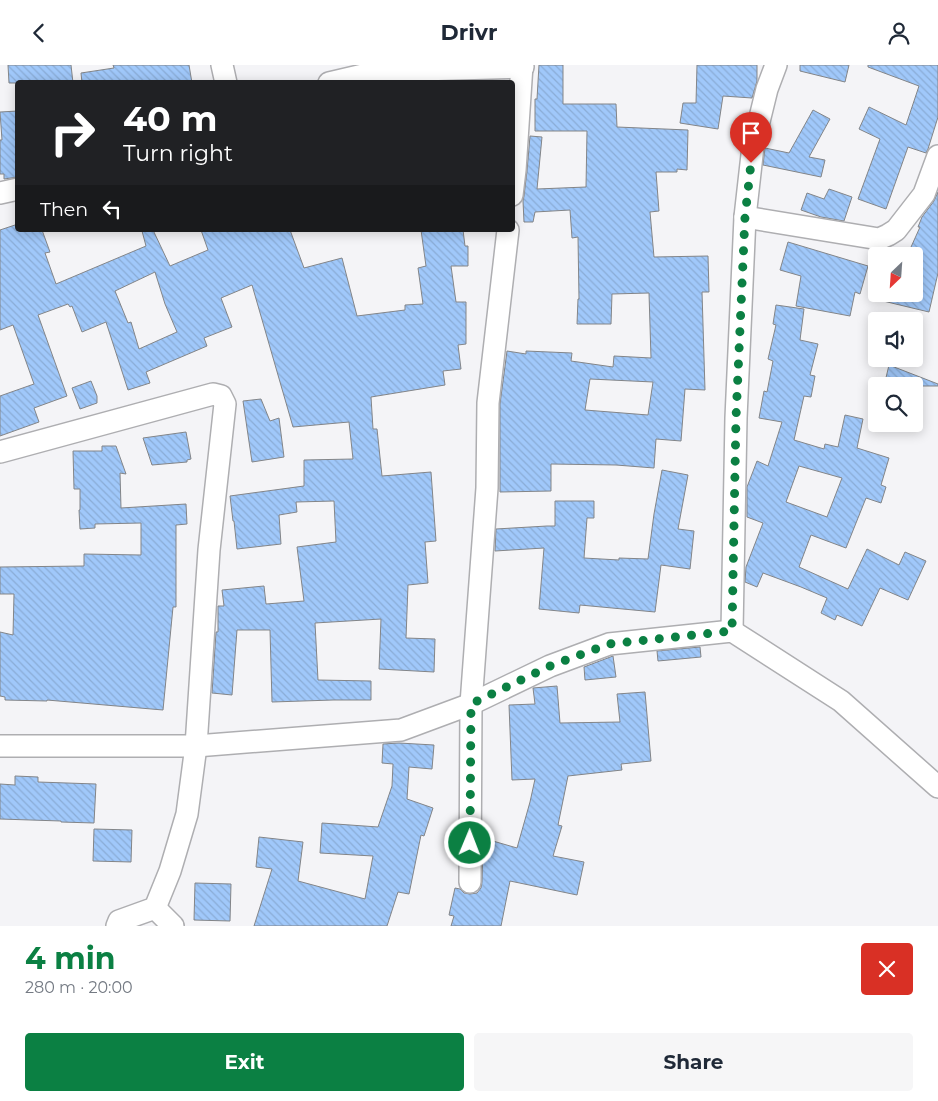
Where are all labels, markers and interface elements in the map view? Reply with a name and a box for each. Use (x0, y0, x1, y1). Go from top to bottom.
icon: back (25, 19, 53, 47)
text: Drivr (441, 19, 497, 46)
icon: person (885, 19, 913, 47)
text: 40 m (123, 97, 218, 140)
icon: right (40, 100, 105, 165)
pin (730, 112, 772, 163)
icon: arrive (737, 119, 765, 147)
text: Turn right (123, 140, 233, 167)
icon: left (98, 195, 126, 223)
text: Then (40, 198, 88, 221)
north arrow (868, 247, 922, 303)
map controls (868, 247, 923, 432)
button: sound (868, 312, 923, 367)
button: search (868, 377, 923, 432)
position arrow (443, 816, 495, 868)
text: 4 min (25, 940, 115, 977)
button: close (861, 943, 913, 995)
text: 280 m · 20:00 (25, 978, 133, 997)
button: Exit (25, 1033, 464, 1091)
button: Share (474, 1033, 913, 1091)

